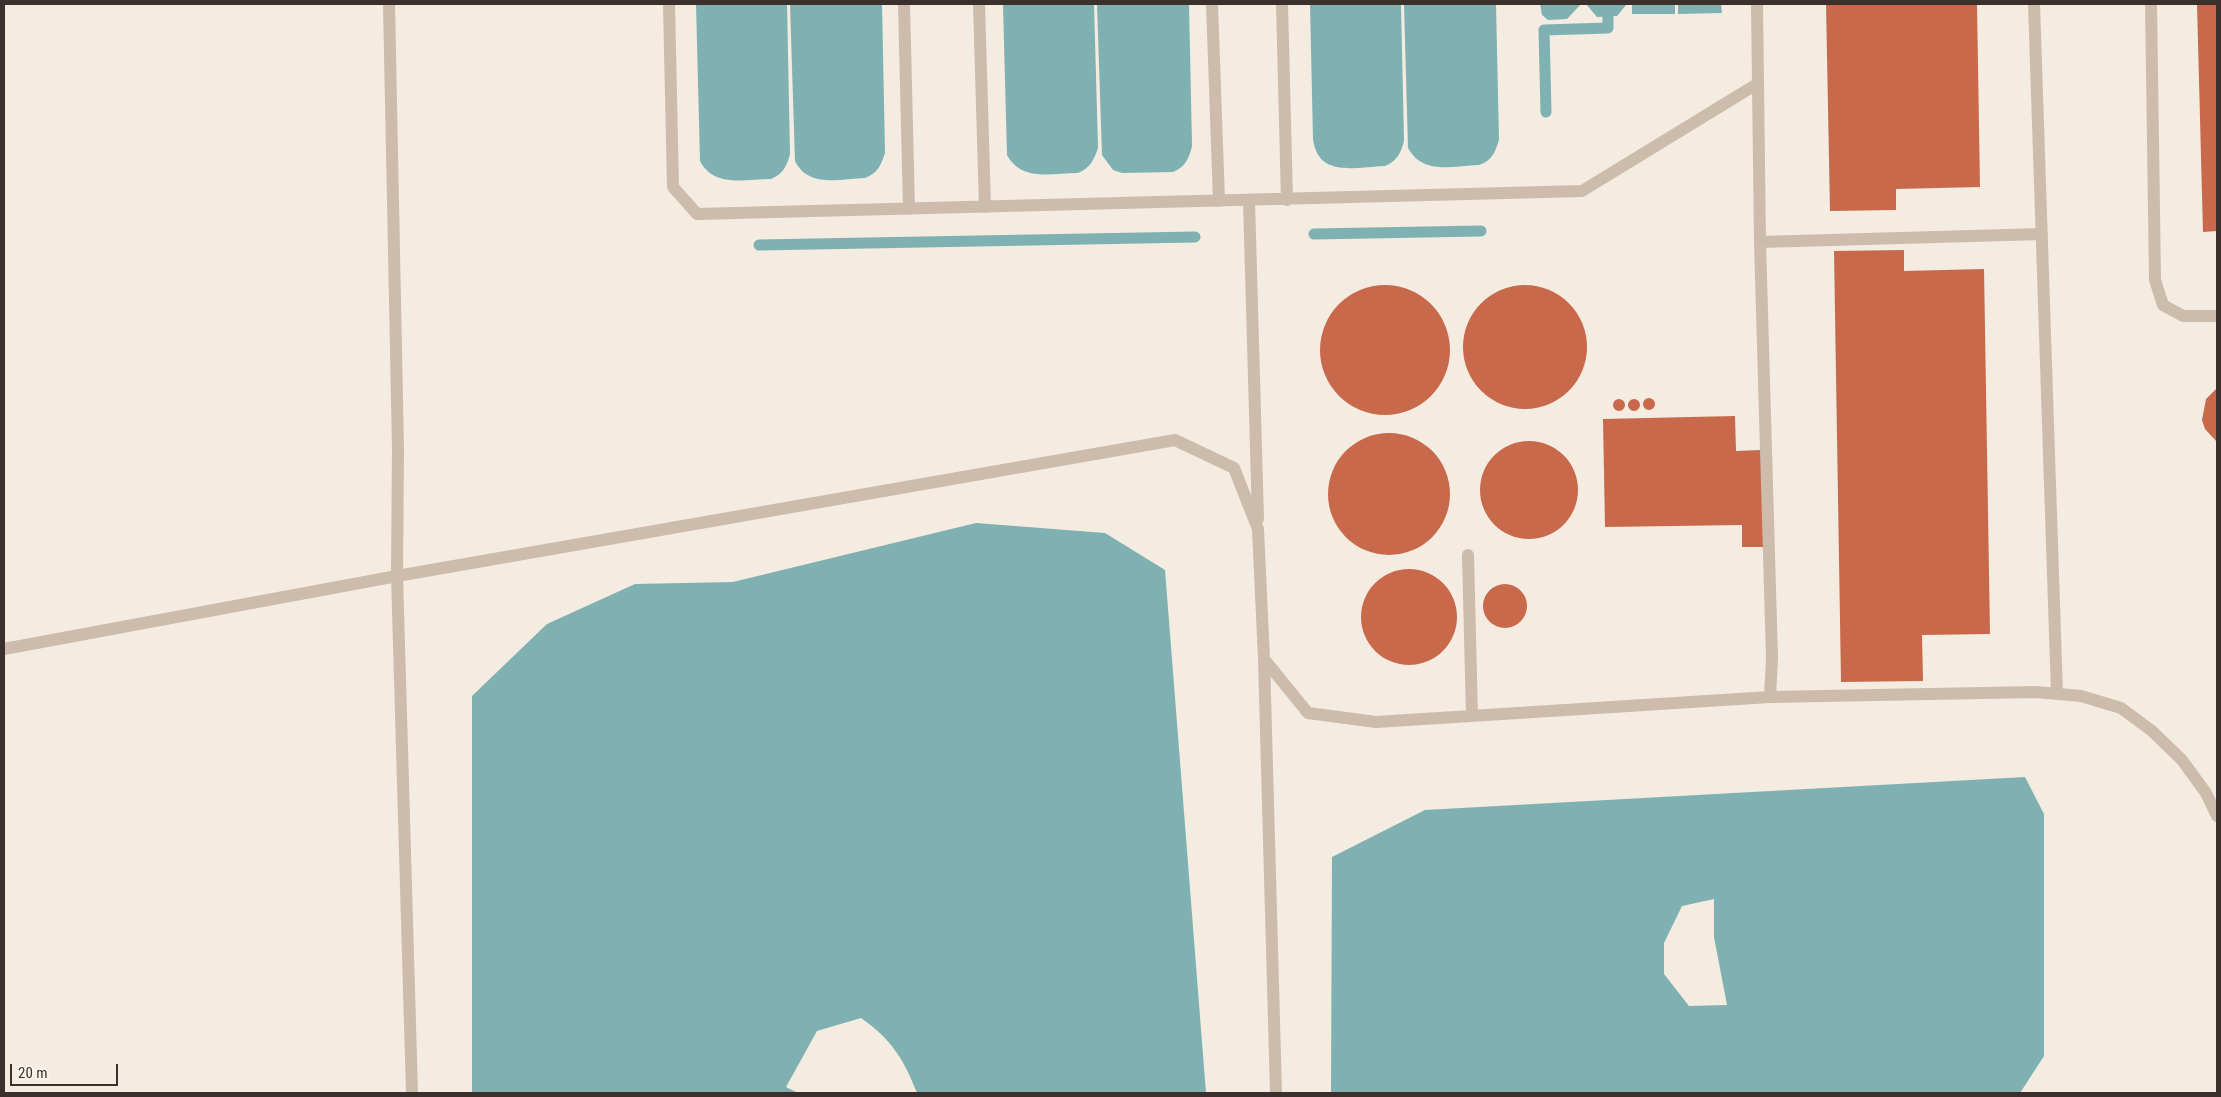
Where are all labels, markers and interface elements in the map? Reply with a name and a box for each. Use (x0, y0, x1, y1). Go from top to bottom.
scale bar (12, 1054, 120, 1086)
text: 20 m (18, 1064, 48, 1082)

